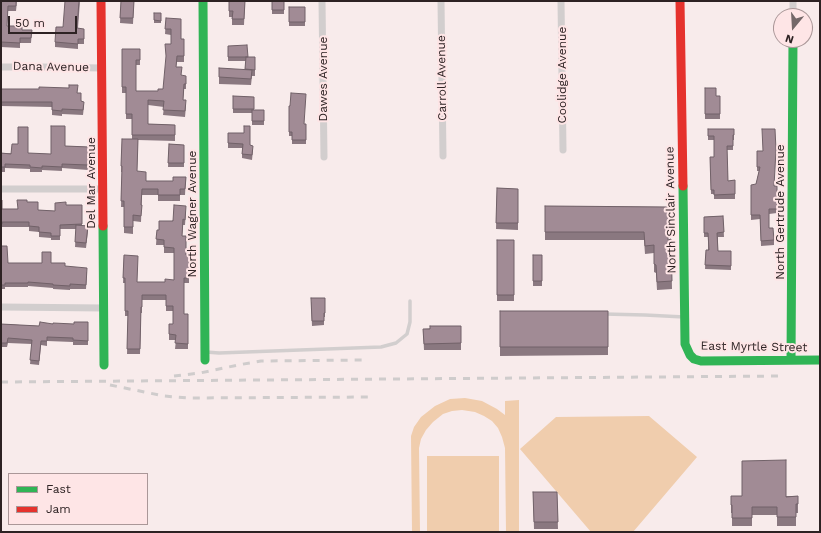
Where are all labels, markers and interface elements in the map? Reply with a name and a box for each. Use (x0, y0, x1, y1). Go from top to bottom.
scale bar (10, 8, 79, 34)
north arrow (773, 8, 813, 48)
text: 50 m (15, 16, 45, 30)
street label: Coolidge Avenue (555, 27, 569, 123)
text: N (784, 31, 795, 46)
street label: Carroll Avenue (434, 35, 450, 121)
street label: Dawes Avenue (316, 37, 330, 121)
street label: Dana Avenue (13, 59, 89, 75)
street label: Del Mar Avenue (84, 137, 98, 229)
street label: North Gertrude Avenue (773, 144, 787, 280)
street label: North Sinclair Avenue (663, 146, 679, 274)
street label: North Wagner Avenue (185, 150, 199, 278)
street label: East Myrtle Street (701, 339, 807, 355)
legend (8, 473, 148, 525)
text: Fast (46, 482, 71, 496)
text: Jam (46, 502, 71, 516)

